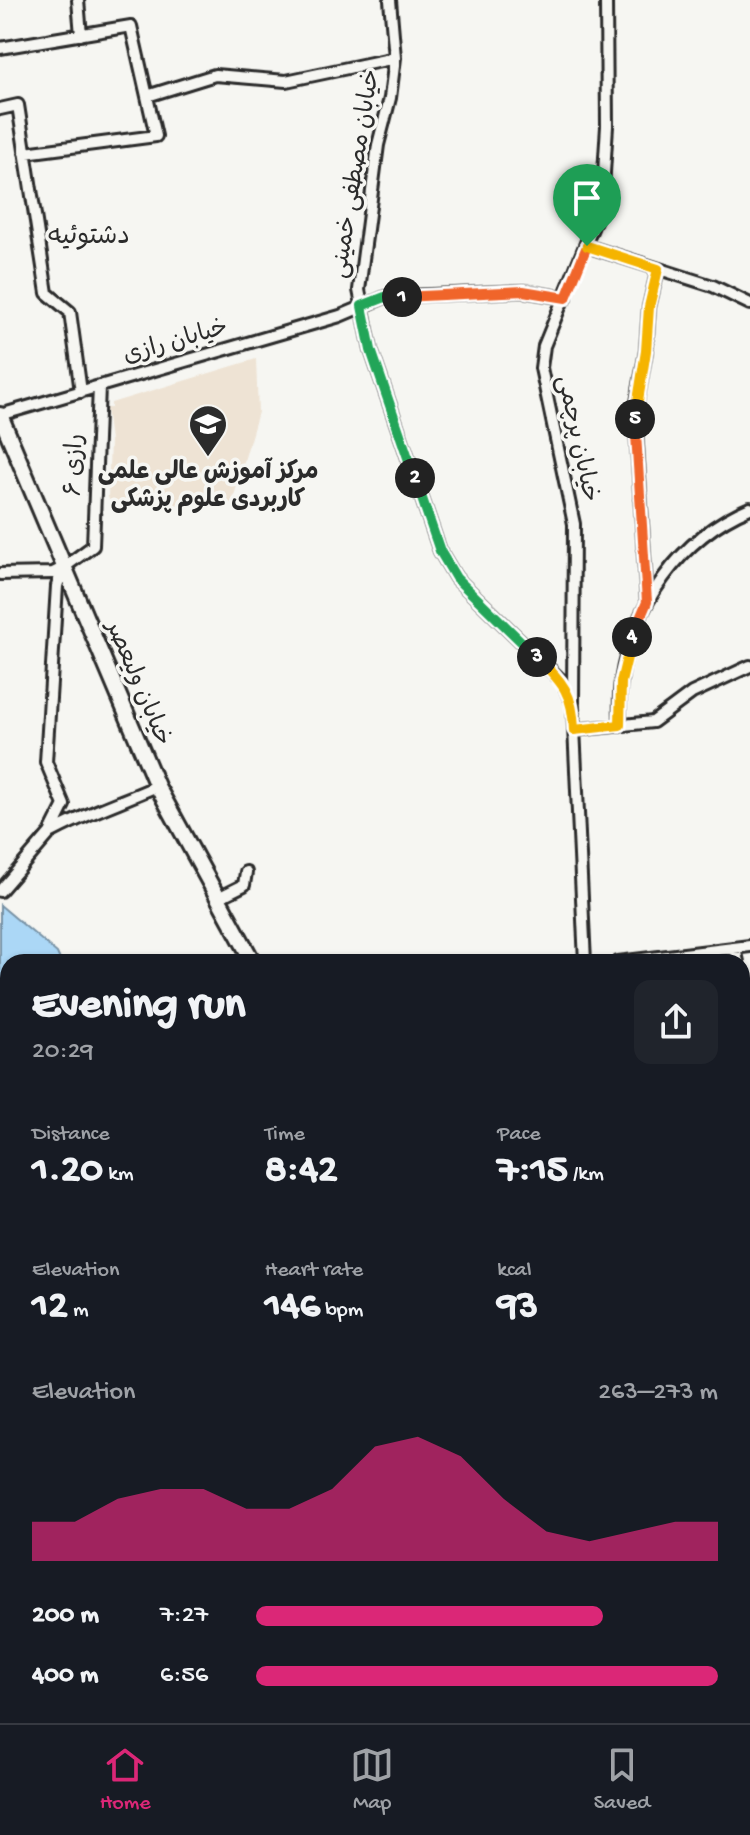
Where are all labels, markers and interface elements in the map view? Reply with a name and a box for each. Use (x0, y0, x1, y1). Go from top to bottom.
street label: خیابان مصطفی خمینی (326, 67, 388, 281)
pin (553, 164, 621, 246)
icon: arrive (565, 176, 609, 220)
district label: دشتوئیه (48, 223, 130, 254)
pin: 1 (382, 277, 422, 317)
text: 1 (398, 284, 406, 310)
street label: خیابان رازی (120, 314, 232, 372)
street label: خیابان پرچمی (548, 373, 604, 505)
pin: 5 (615, 399, 655, 439)
school or university icon: مرکز آموزش عالی علمی کاربردی علوم پزشکی (187, 403, 229, 458)
text: 5 (629, 406, 641, 432)
street label: رازی ۶ (60, 433, 92, 497)
place label: مرکز آموزش عالی علمی کاربردی علوم پزشکی (98, 457, 318, 516)
pin: 2 (395, 458, 435, 498)
text: 2 (410, 465, 420, 491)
street label: خیابان ولیعصر (97, 615, 176, 751)
pin: 4 (612, 617, 652, 657)
text: 4 (627, 624, 637, 650)
pin: 3 (517, 637, 557, 677)
text: 3 (531, 644, 543, 670)
button: share (634, 980, 718, 1064)
text: Evening run (32, 981, 245, 1033)
text: 20:29 (32, 1037, 93, 1068)
text: Distance (32, 1122, 110, 1148)
text: Time (265, 1122, 305, 1148)
text: Pace (497, 1122, 541, 1148)
text: 1.20 (32, 1148, 103, 1195)
text: 8:42 (265, 1148, 338, 1195)
text: 7:15 (497, 1148, 568, 1195)
text: km (103, 1162, 134, 1188)
text: /km (568, 1162, 604, 1188)
text: Elevation (32, 1258, 119, 1284)
text: Heart rate (265, 1258, 363, 1284)
text: kcal (497, 1258, 532, 1284)
text: 12 (32, 1284, 68, 1331)
text: 146 (265, 1284, 320, 1331)
text: 93 (497, 1284, 538, 1331)
text: m (68, 1298, 89, 1324)
text: bpm (320, 1298, 363, 1324)
text: Elevation (32, 1378, 135, 1409)
text: 263–273 m (598, 1378, 718, 1409)
text: 200 m (32, 1601, 99, 1632)
text: 7:27 (160, 1601, 208, 1632)
text: 400 m (32, 1661, 98, 1692)
text: 6:56 (160, 1661, 208, 1692)
tab: Home (100, 1743, 151, 1817)
tab: Map (350, 1743, 394, 1817)
tab: Saved (594, 1743, 650, 1817)

